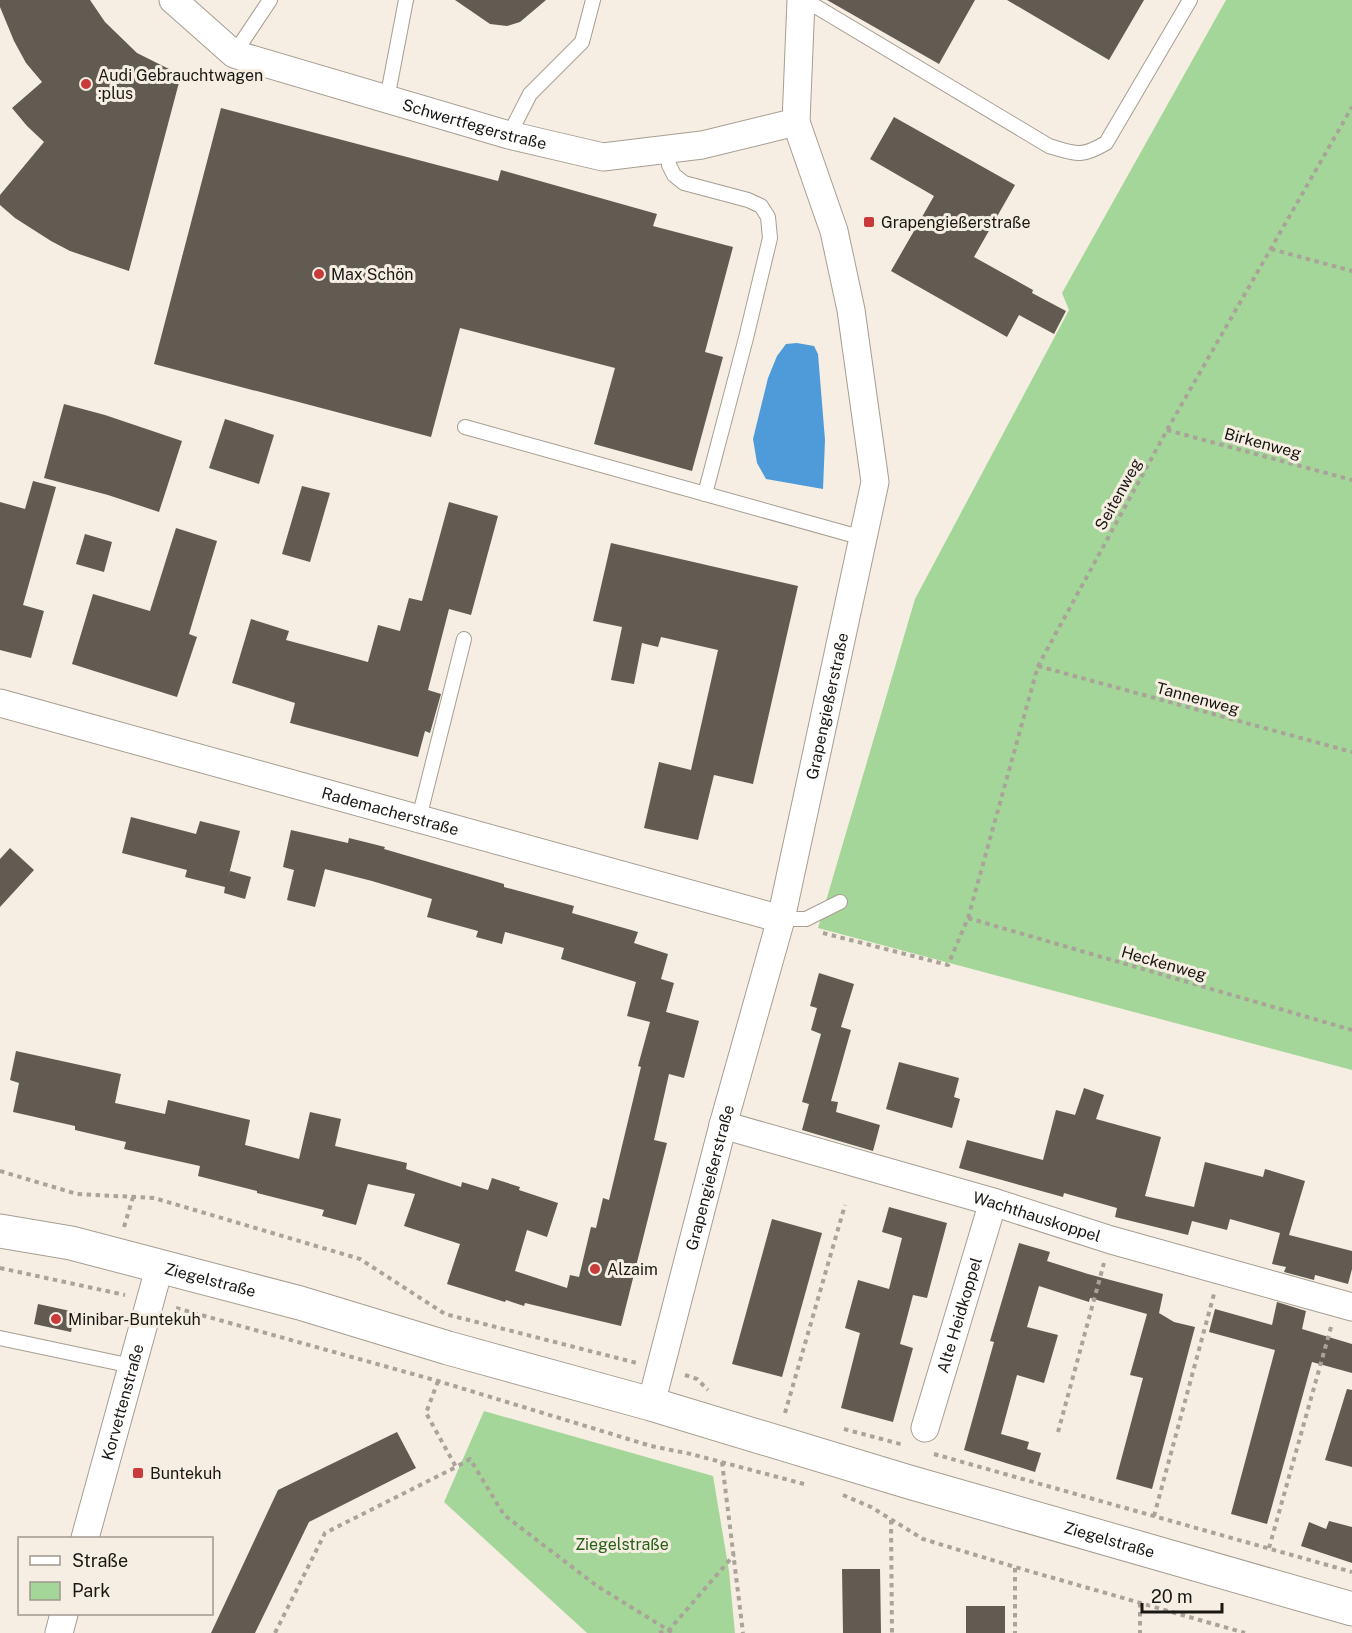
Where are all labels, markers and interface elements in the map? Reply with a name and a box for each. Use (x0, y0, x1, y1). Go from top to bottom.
place label: Audi Gebrauchtwagen :plus (98, 66, 263, 103)
marker: Audi Gebrauchtwagen :plus (79, 77, 93, 91)
street label: Schwertfegerstraße (400, 95, 548, 153)
place label: Grapengießerstraße (881, 213, 1031, 232)
marker: Grapengießerstraße (862, 215, 876, 229)
place label: Max Schön (331, 265, 414, 284)
marker: Max Schön (312, 267, 326, 281)
street label: Birkenweg (1222, 424, 1304, 463)
street label: Seitenweg (1091, 455, 1146, 533)
street label: Grapengießerstraße (802, 631, 852, 781)
street label: Tannenweg (1154, 678, 1241, 719)
street label: Rademacherstraße (320, 783, 461, 839)
street label: Heckenweg (1119, 942, 1209, 985)
street label: Grapengießerstraße (682, 1103, 738, 1252)
street label: Wachthauskoppel (971, 1188, 1103, 1246)
street label: Alte Heidkoppel (933, 1255, 986, 1375)
street label: Ziegelstraße (162, 1259, 258, 1301)
place label: Alzaim (607, 1260, 658, 1279)
marker: Alzaim (588, 1262, 602, 1276)
place label: Minibar-Buntekuh (68, 1310, 201, 1329)
marker: Minibar-Buntekuh (49, 1312, 63, 1326)
street label: Korvettenstraße (98, 1342, 148, 1462)
place label: Buntekuh (150, 1464, 222, 1483)
marker: Buntekuh (131, 1466, 145, 1480)
street label: Ziegelstraße (1062, 1518, 1157, 1562)
park label: Ziegelstraße (575, 1535, 669, 1554)
legend (18, 1537, 213, 1615)
text: Straße (72, 1550, 128, 1571)
scale bar (1142, 1576, 1222, 1614)
text: Park (72, 1580, 110, 1601)
text: 20 m (1151, 1586, 1193, 1607)

